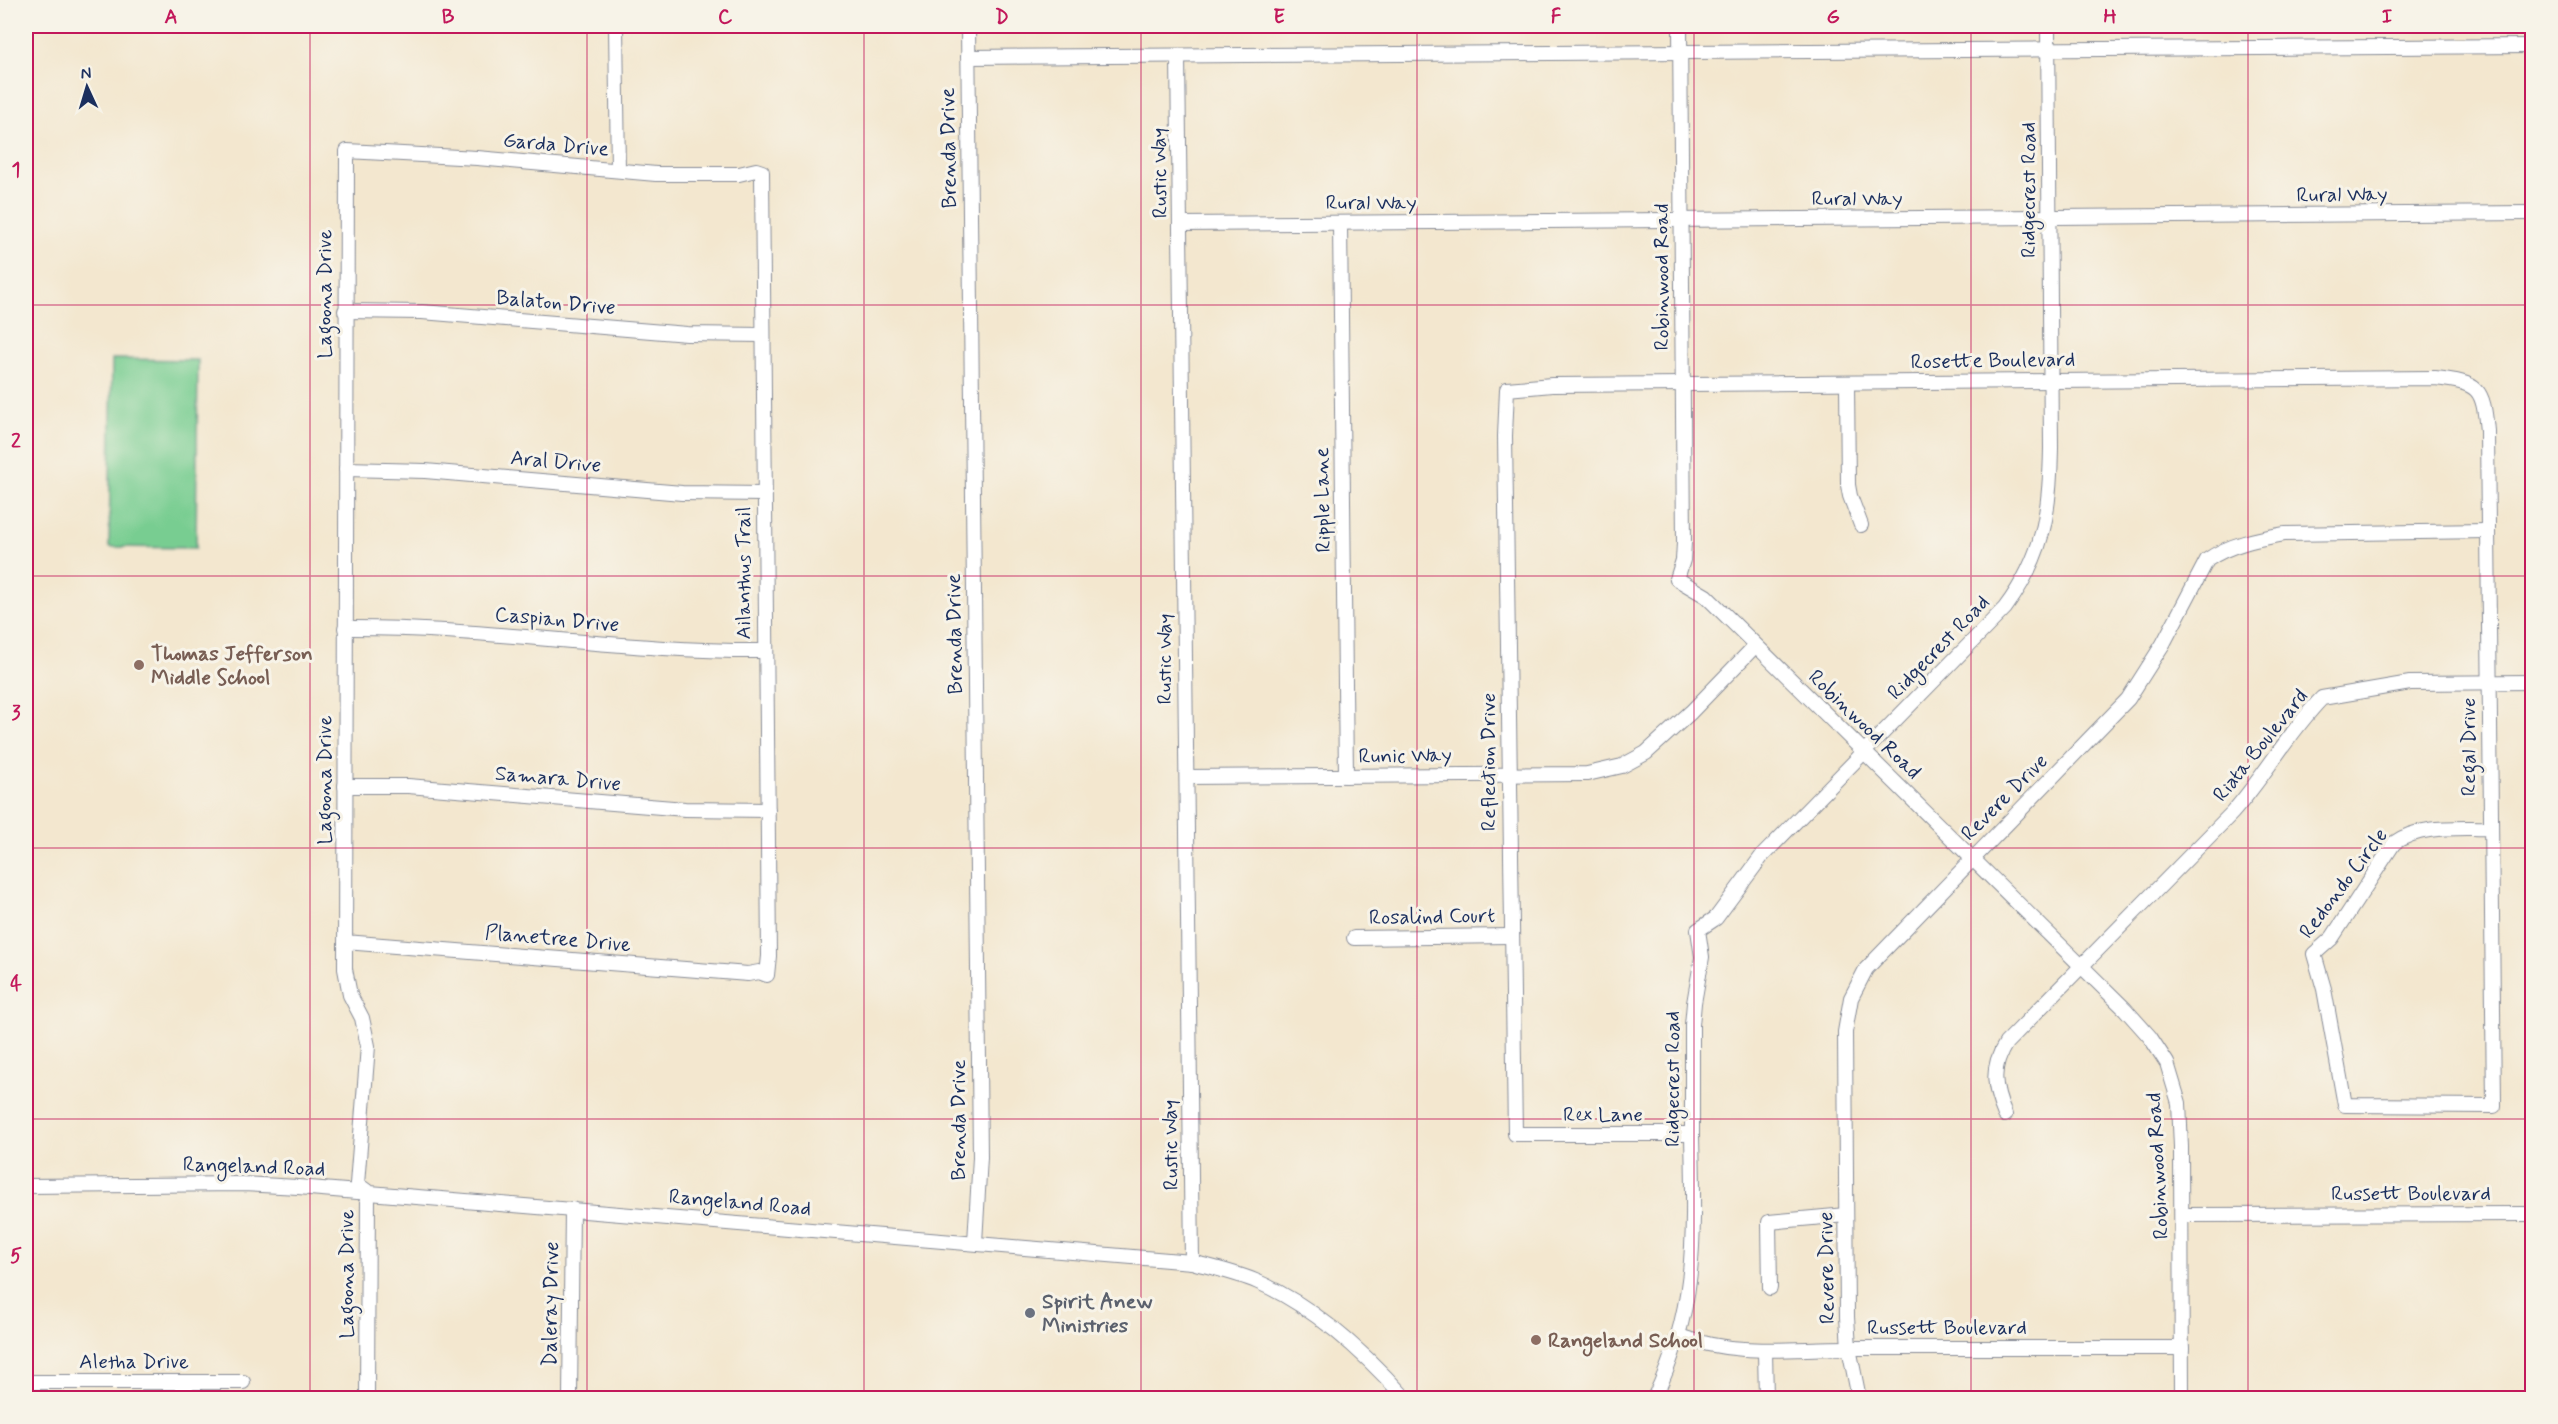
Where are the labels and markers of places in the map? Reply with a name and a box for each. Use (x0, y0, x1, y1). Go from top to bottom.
place label: Thomas Jefferson Middle School (151, 640, 313, 692)
marker: Thomas Jefferson Middle School (132, 658, 146, 672)
place label: Spirit Anew Ministries (1042, 1288, 1153, 1340)
marker: Spirit Anew Ministries (1023, 1306, 1037, 1320)
place label: Rangeland School (1548, 1327, 1703, 1357)
marker: Rangeland School (1529, 1333, 1543, 1347)

